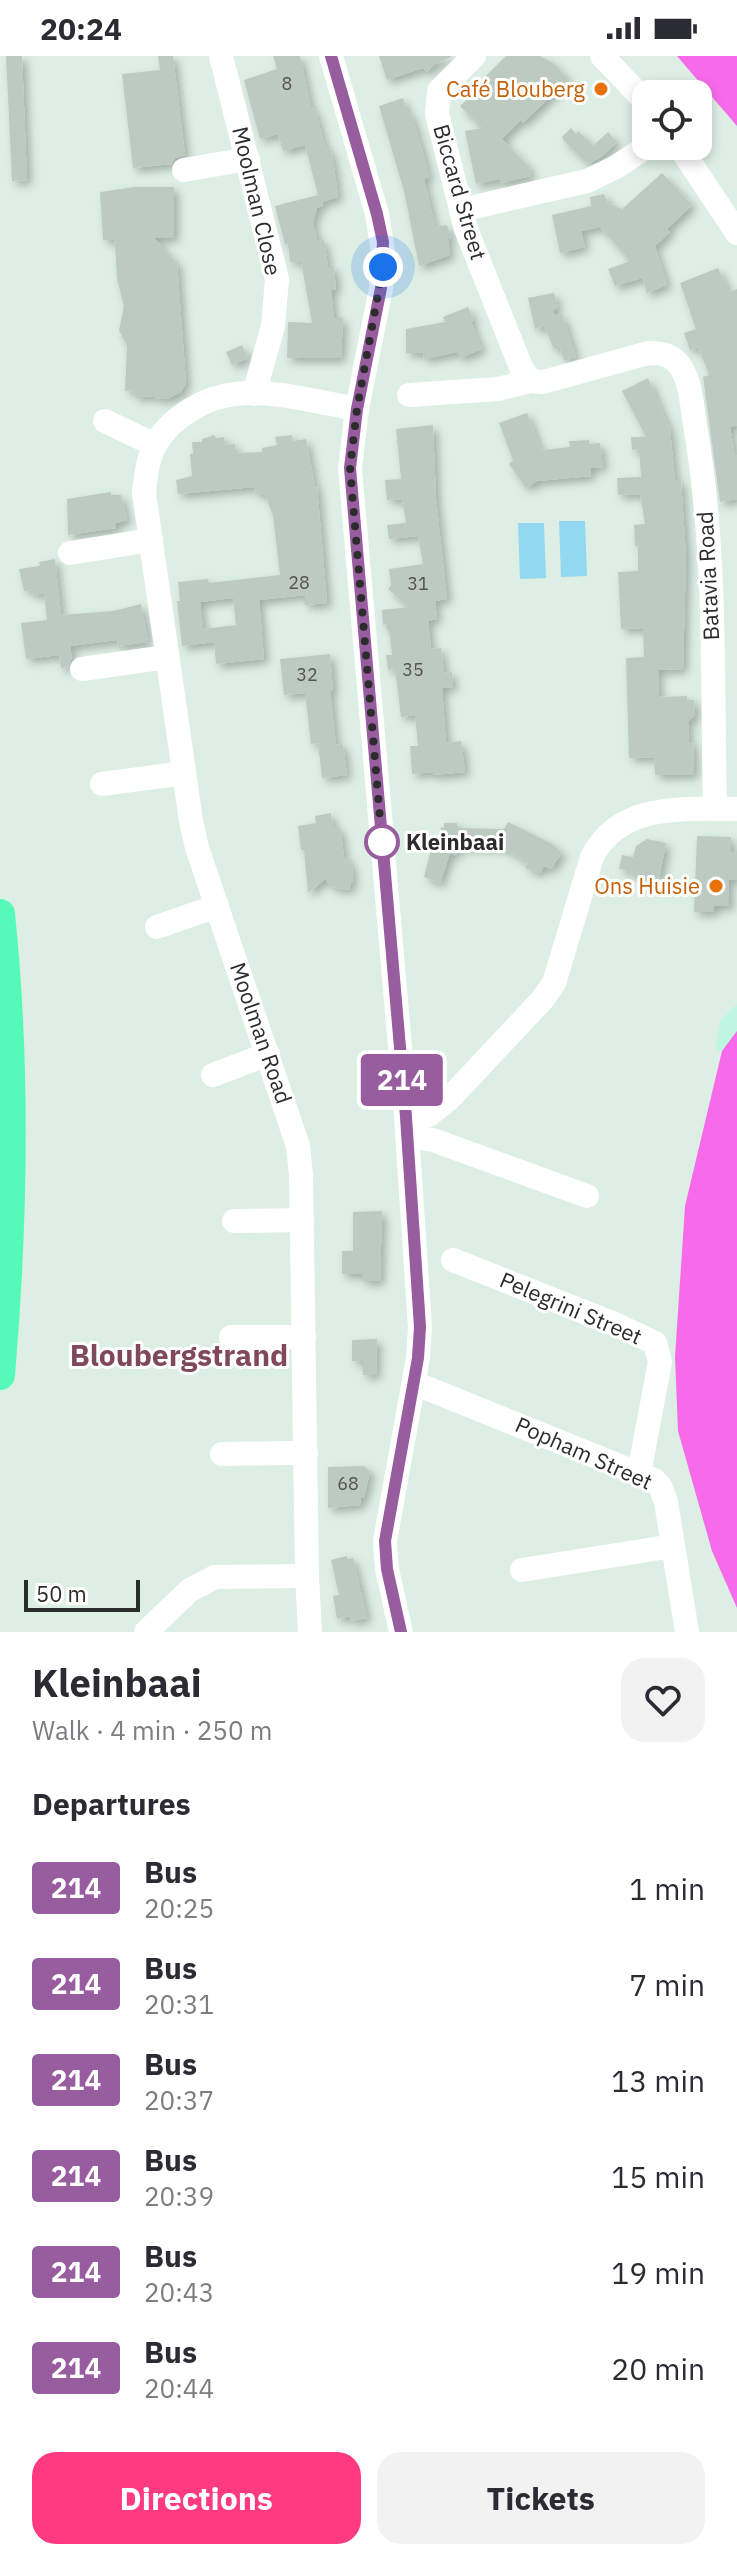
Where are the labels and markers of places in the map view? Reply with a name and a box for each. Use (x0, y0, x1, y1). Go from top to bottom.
place label: Café Blouberg (446, 74, 585, 103)
marker: Café Blouberg (592, 80, 610, 98)
marker: Kleinbaai (365, 825, 399, 859)
place label: Kleinbaai (406, 827, 504, 856)
place label: Ons Huisie (594, 871, 700, 900)
marker: Ons Huisie (707, 877, 725, 895)

